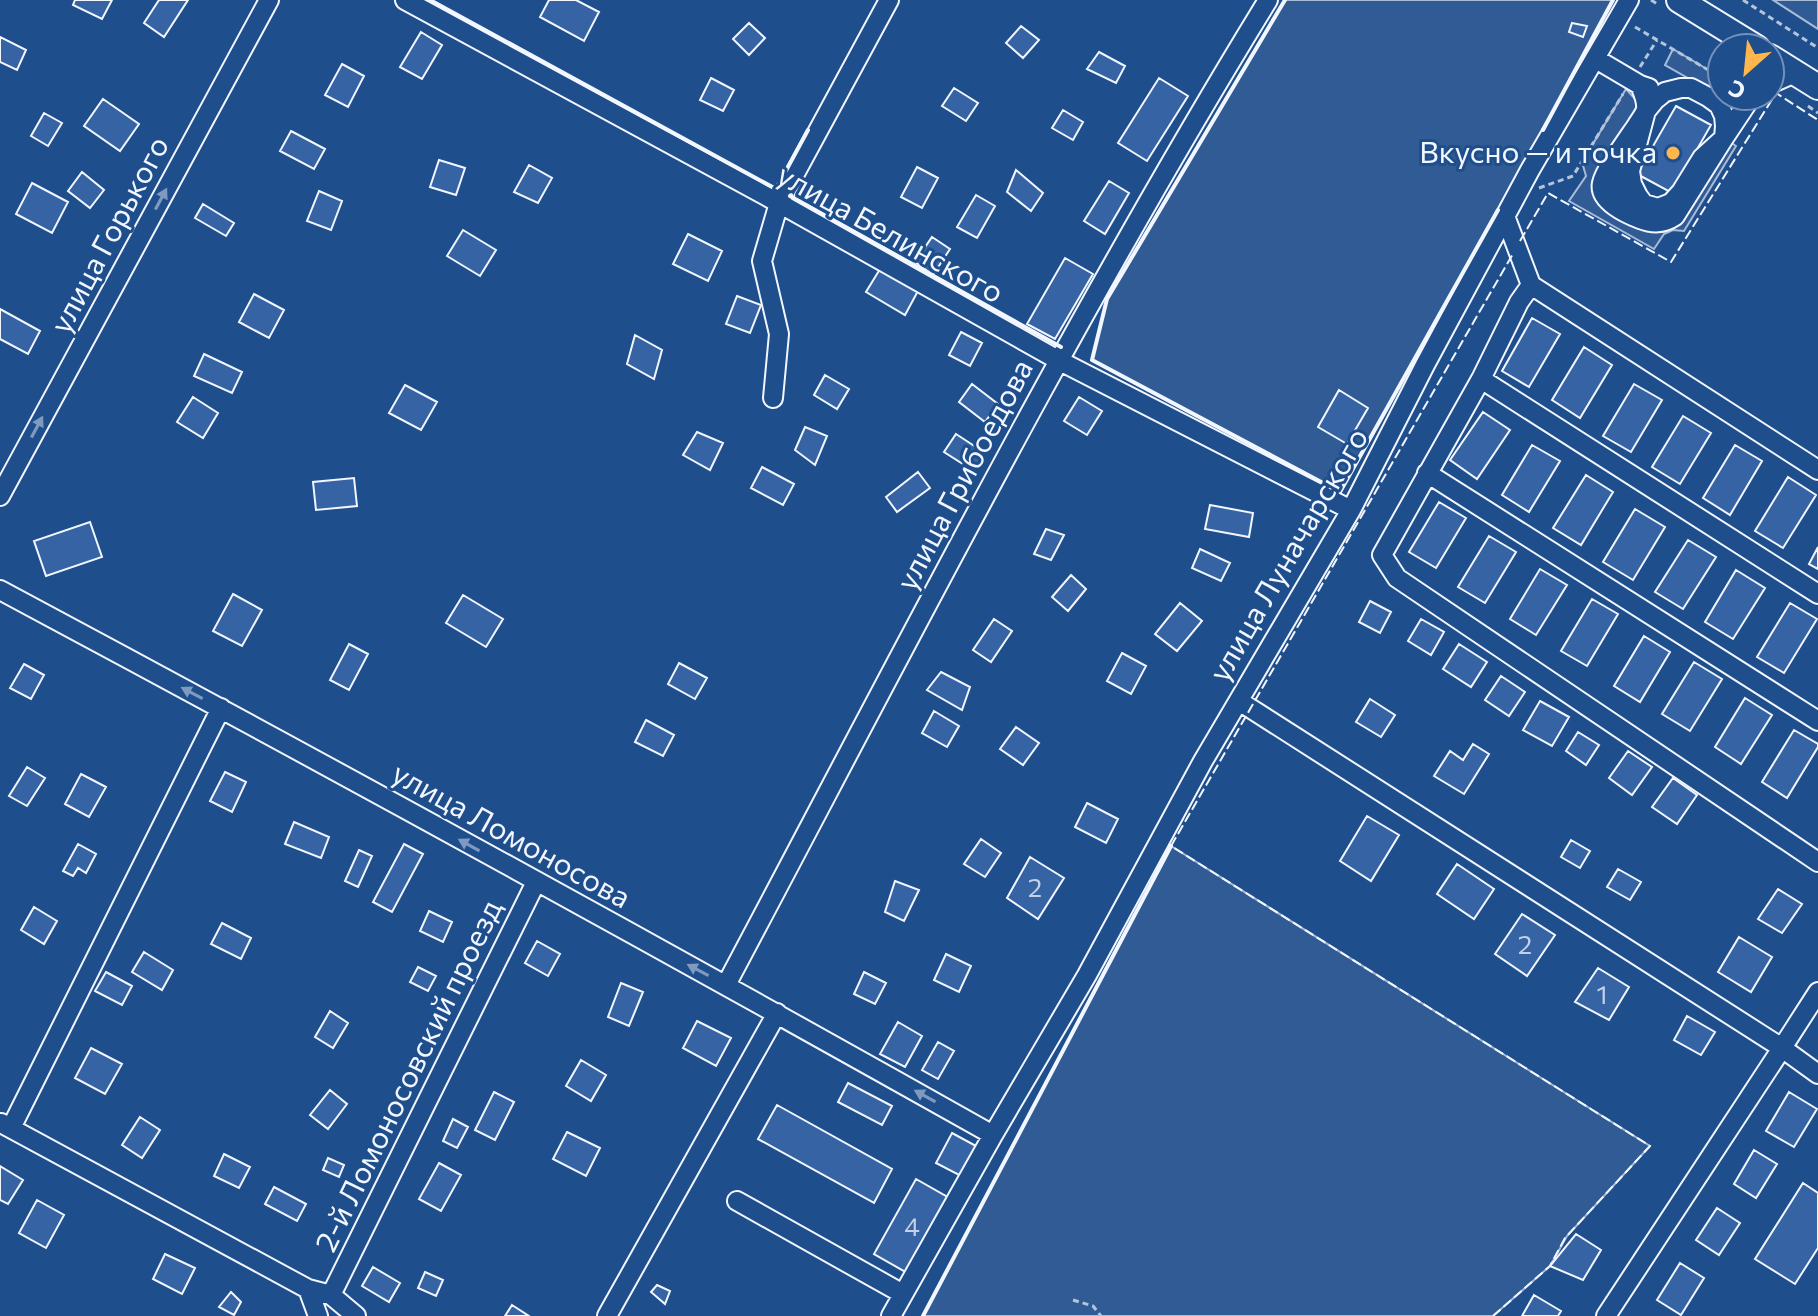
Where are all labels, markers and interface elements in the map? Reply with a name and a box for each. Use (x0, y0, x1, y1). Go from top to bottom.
north arrow (1706, 32, 1786, 112)
text: С (1724, 75, 1750, 106)
street label: улица Горького (40, 129, 175, 339)
place label: Вкусно — и точка (1419, 132, 1657, 169)
marker: Вкусно — и точка (1664, 144, 1682, 162)
street label: улица Белинского (772, 154, 1011, 309)
one-way arrow (154, 188, 168, 210)
street label: улица Грибоедова (886, 352, 1039, 595)
one-way arrow (31, 416, 44, 439)
street label: улица Луначарского (1199, 420, 1374, 687)
one-way arrow (181, 686, 204, 700)
street label: улица Ломоносова (387, 753, 638, 915)
one-way arrow (458, 838, 481, 852)
house number: 2 (1028, 871, 1042, 902)
street label: 2-й Ломоносовский проезд (305, 893, 508, 1257)
house number: 2 (1518, 928, 1532, 959)
one-way arrow (686, 963, 709, 976)
house number: 1 (1596, 978, 1608, 1009)
one-way arrow (913, 1090, 936, 1103)
house number: 4 (904, 1210, 920, 1241)

